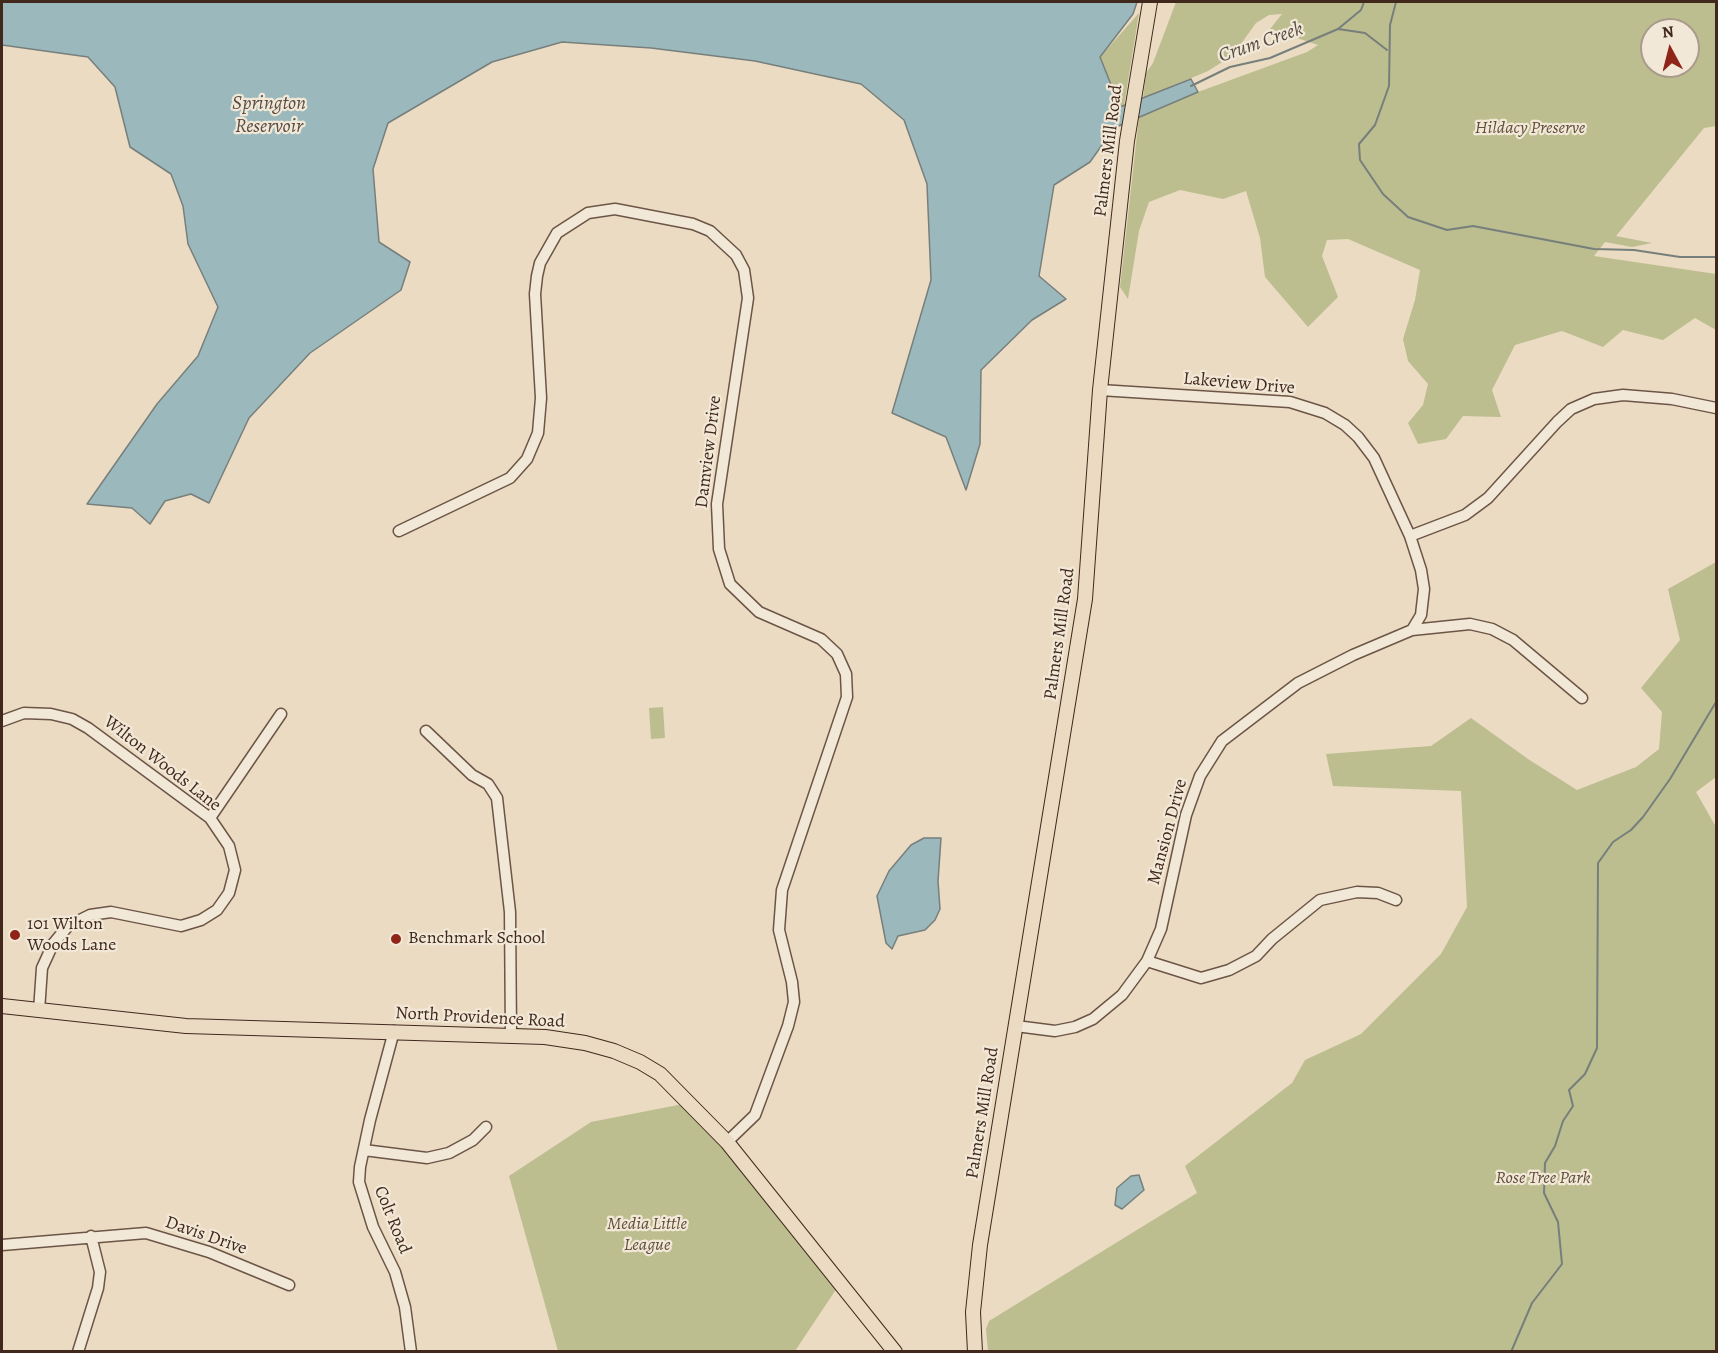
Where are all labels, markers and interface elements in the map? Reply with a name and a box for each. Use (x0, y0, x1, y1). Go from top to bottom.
water label: Crum Creek (1215, 17, 1307, 69)
north arrow (1640, 18, 1700, 78)
text: N (1661, 20, 1675, 44)
street label: Palmers Mill Road (1090, 84, 1128, 218)
water label: Springton Reservoir (232, 92, 306, 139)
park label: Hildacy Preserve (1475, 118, 1585, 140)
street label: Lakeview Drive (1182, 368, 1296, 400)
street label: Damview Drive (691, 394, 727, 510)
street label: Palmers Mill Road (1040, 567, 1080, 701)
street label: Wilton Woods Lane (99, 711, 225, 817)
street label: Mansion Drive (1144, 777, 1192, 887)
place label: 101 Wilton Woods Lane (27, 914, 116, 956)
marker: 101 Wilton Woods Lane (8, 928, 22, 942)
place label: Benchmark School (408, 928, 545, 950)
marker: Benchmark School (389, 932, 403, 946)
street label: North Providence Road (395, 1003, 565, 1033)
street label: Palmers Mill Road (962, 1046, 1004, 1180)
park label: Rose Tree Park (1495, 1168, 1591, 1190)
street label: Colt Road (369, 1183, 415, 1257)
street label: Davis Drive (162, 1212, 250, 1260)
park label: Media Little League (607, 1214, 687, 1256)

